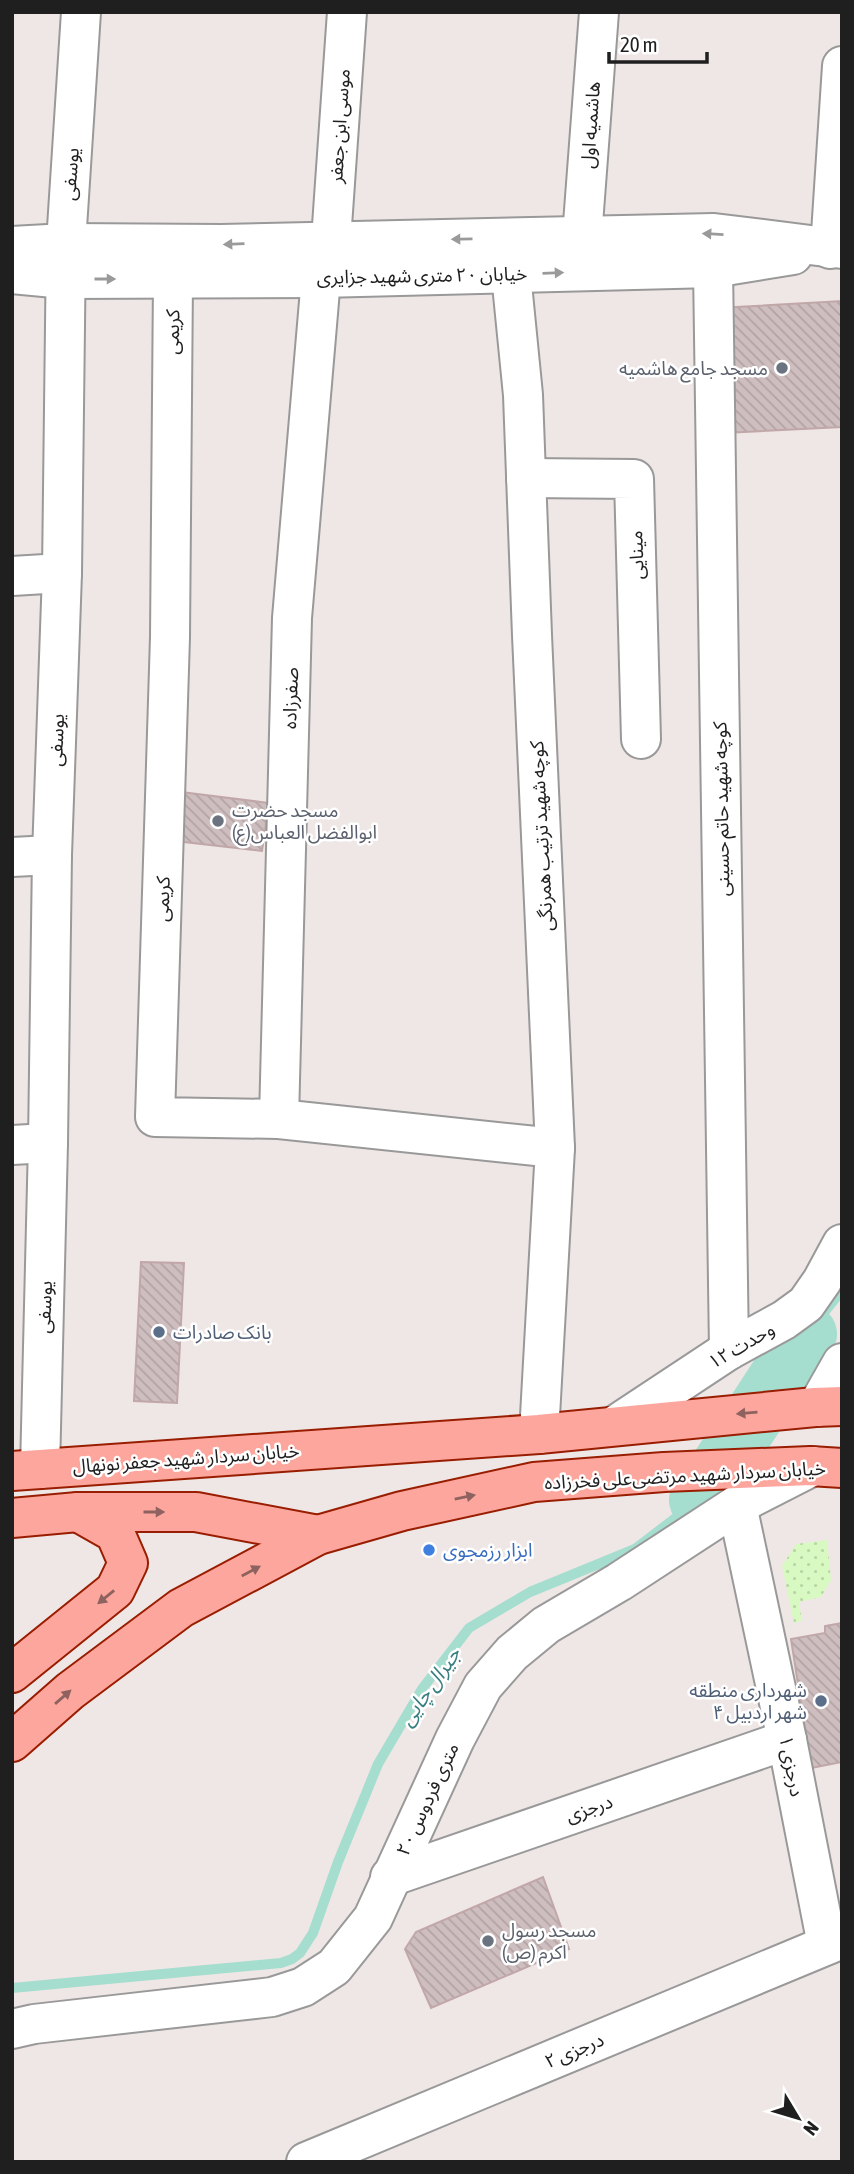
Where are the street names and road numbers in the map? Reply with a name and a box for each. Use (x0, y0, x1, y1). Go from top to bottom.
street label: موسی ابن جعفر (324, 68, 355, 185)
street label: هاشمیه اول (576, 81, 605, 169)
street label: یوسفی (57, 147, 84, 201)
street label: خیابان ۲۰ متری شهید جزایری (316, 262, 528, 289)
street label: کریمی (161, 308, 184, 355)
street label: مینایی (624, 530, 649, 580)
street label: صفرزاده (278, 667, 303, 729)
street label: یوسفی (44, 713, 69, 767)
street label: کوچه شهید حاتم حسینی (708, 720, 738, 897)
street label: کوچه شهید ترتیب همرنگی (525, 739, 559, 932)
street label: کریمی (150, 875, 175, 922)
street label: یوسفی (32, 1280, 57, 1334)
street label: وحدت ۱۲ (704, 1317, 779, 1374)
street label: خیابان سردار شهید جعفر نونهال (72, 1439, 300, 1478)
street label: خیابان سردار شهید مرتضی‌علی فخرزاده (544, 1457, 826, 1494)
street label: درجزی ۱ (774, 1734, 809, 1799)
street label: ۲۰ متری فردوس (391, 1739, 464, 1859)
street label: درجزی (563, 1790, 616, 1827)
street label: درجزی ۲ (541, 2028, 607, 2073)

